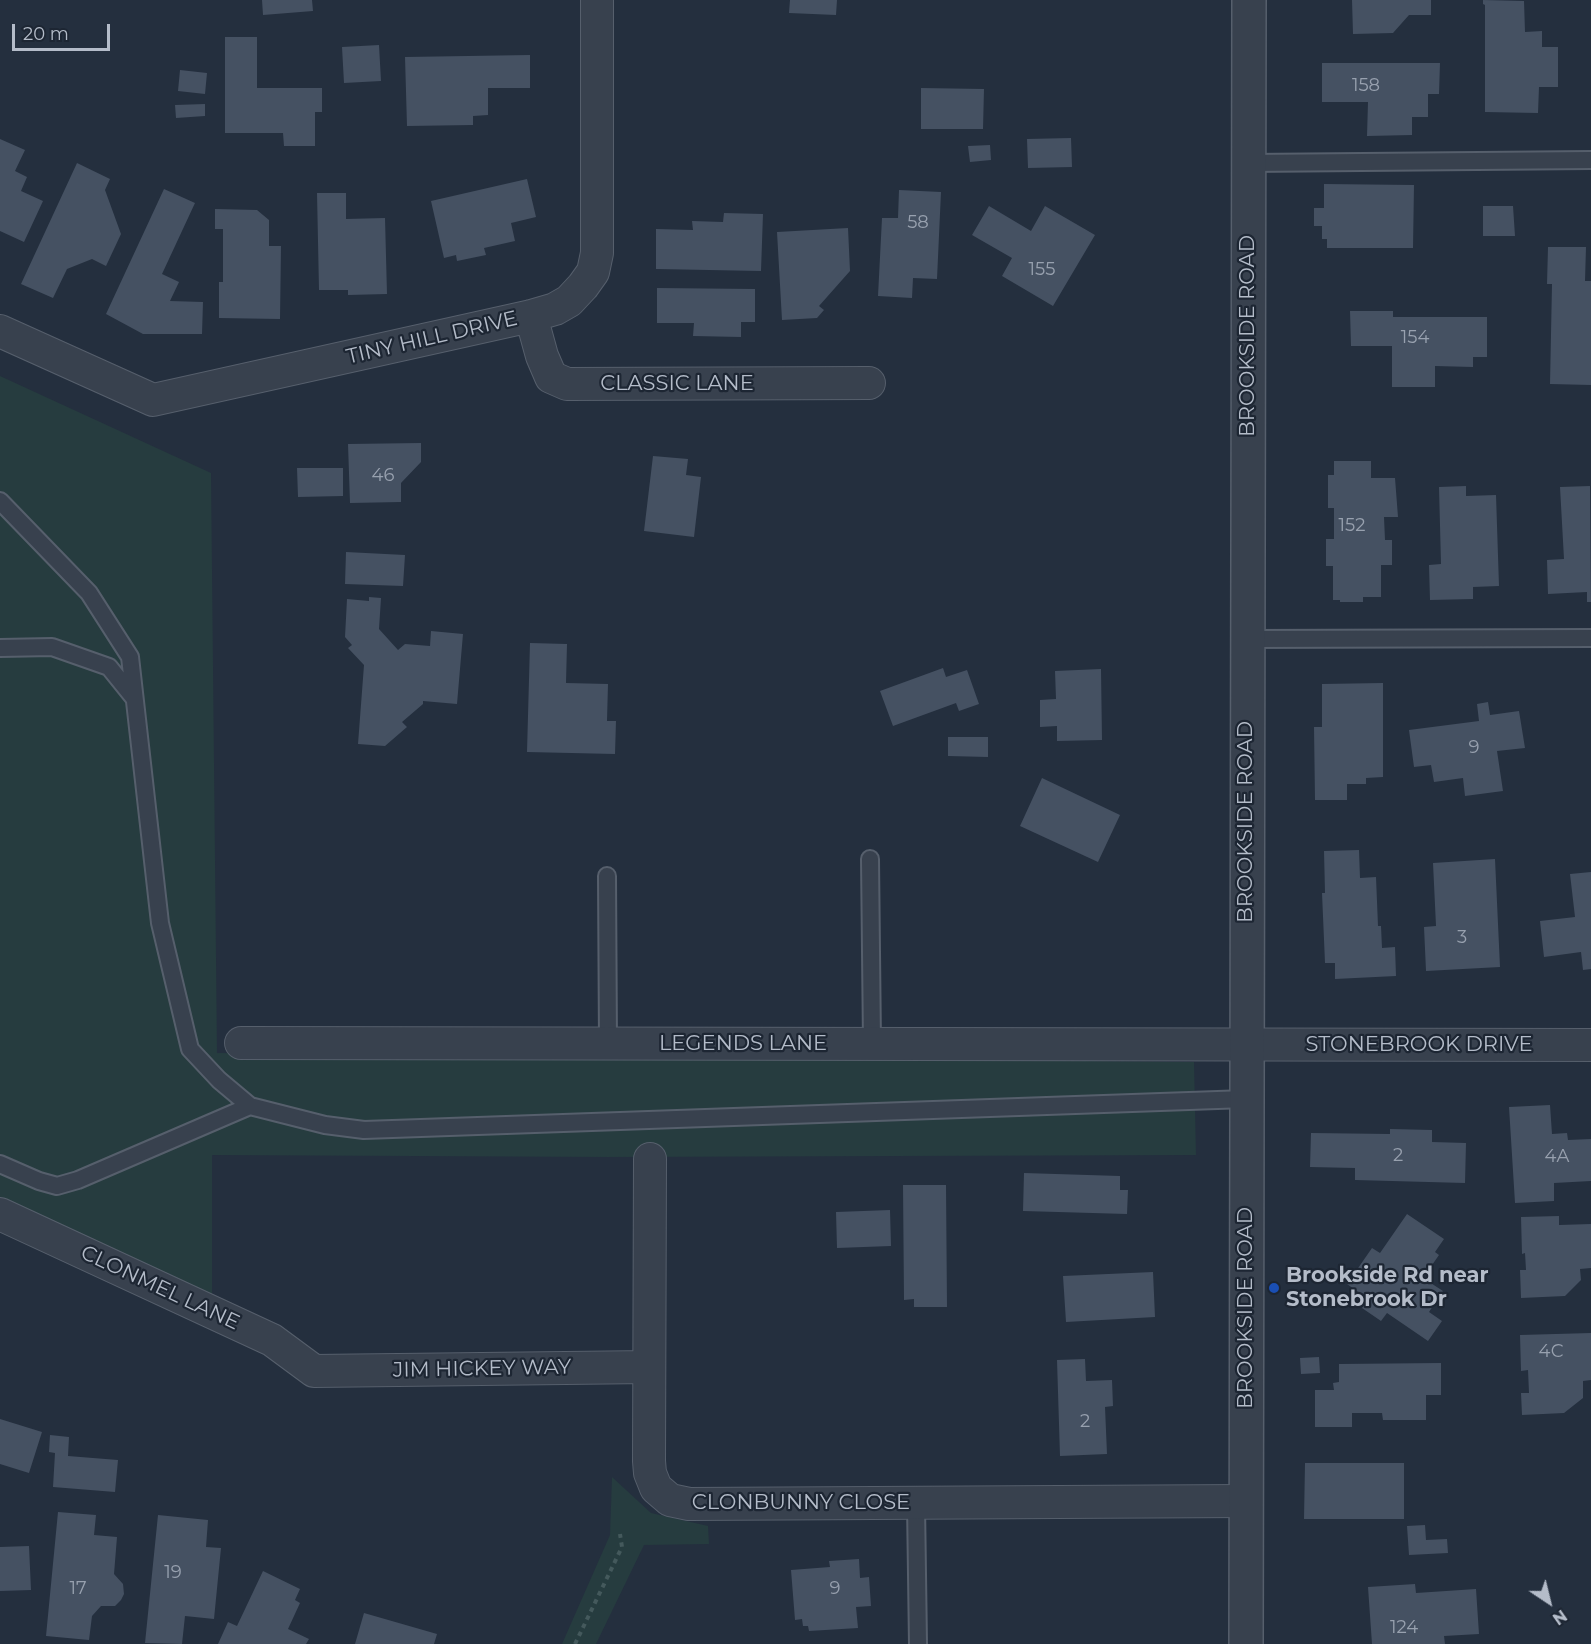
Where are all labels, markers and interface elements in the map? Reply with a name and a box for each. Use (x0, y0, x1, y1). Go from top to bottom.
scale bar (15, 12, 112, 50)
text: 20 m (23, 23, 69, 45)
house number: 158 (1352, 75, 1380, 97)
house number: 58 (907, 212, 929, 234)
street label: BROOKSIDE ROAD (1235, 235, 1261, 437)
house number: 155 (1029, 259, 1055, 281)
street label: TINY HILL DRIVE (344, 306, 520, 370)
house number: 154 (1401, 327, 1429, 349)
street label: CLASSIC LANE (600, 371, 754, 397)
house number: 46 (372, 465, 394, 487)
house number: 152 (1339, 515, 1365, 537)
street label: BROOKSIDE ROAD (1233, 721, 1259, 923)
house number: 9 (1469, 737, 1479, 759)
house number: 3 (1457, 927, 1467, 949)
street label: LEGENDS LANE (659, 1031, 827, 1057)
street label: STONEBROOK DRIVE (1306, 1032, 1532, 1058)
house number: 2 (1393, 1145, 1403, 1167)
house number: 4A (1545, 1146, 1569, 1168)
street label: BROOKSIDE ROAD (1233, 1207, 1259, 1409)
street label: CLONMEL LANE (77, 1240, 243, 1336)
place label: Brookside Rd near Stonebrook Dr (1286, 1263, 1488, 1313)
marker: Brookside Rd near Stonebrook Dr (1267, 1281, 1281, 1295)
house number: 4C (1539, 1341, 1563, 1363)
street label: JIM HICKEY WAY (393, 1355, 571, 1383)
house number: 2 (1080, 1411, 1090, 1433)
street label: CLONBUNNY CLOSE (692, 1490, 910, 1516)
house number: 19 (164, 1562, 182, 1584)
north arrow (1519, 1572, 1579, 1632)
house number: 17 (69, 1578, 87, 1600)
house number: 9 (830, 1578, 840, 1600)
text: N (1549, 1606, 1570, 1629)
house number: 124 (1390, 1617, 1418, 1639)

